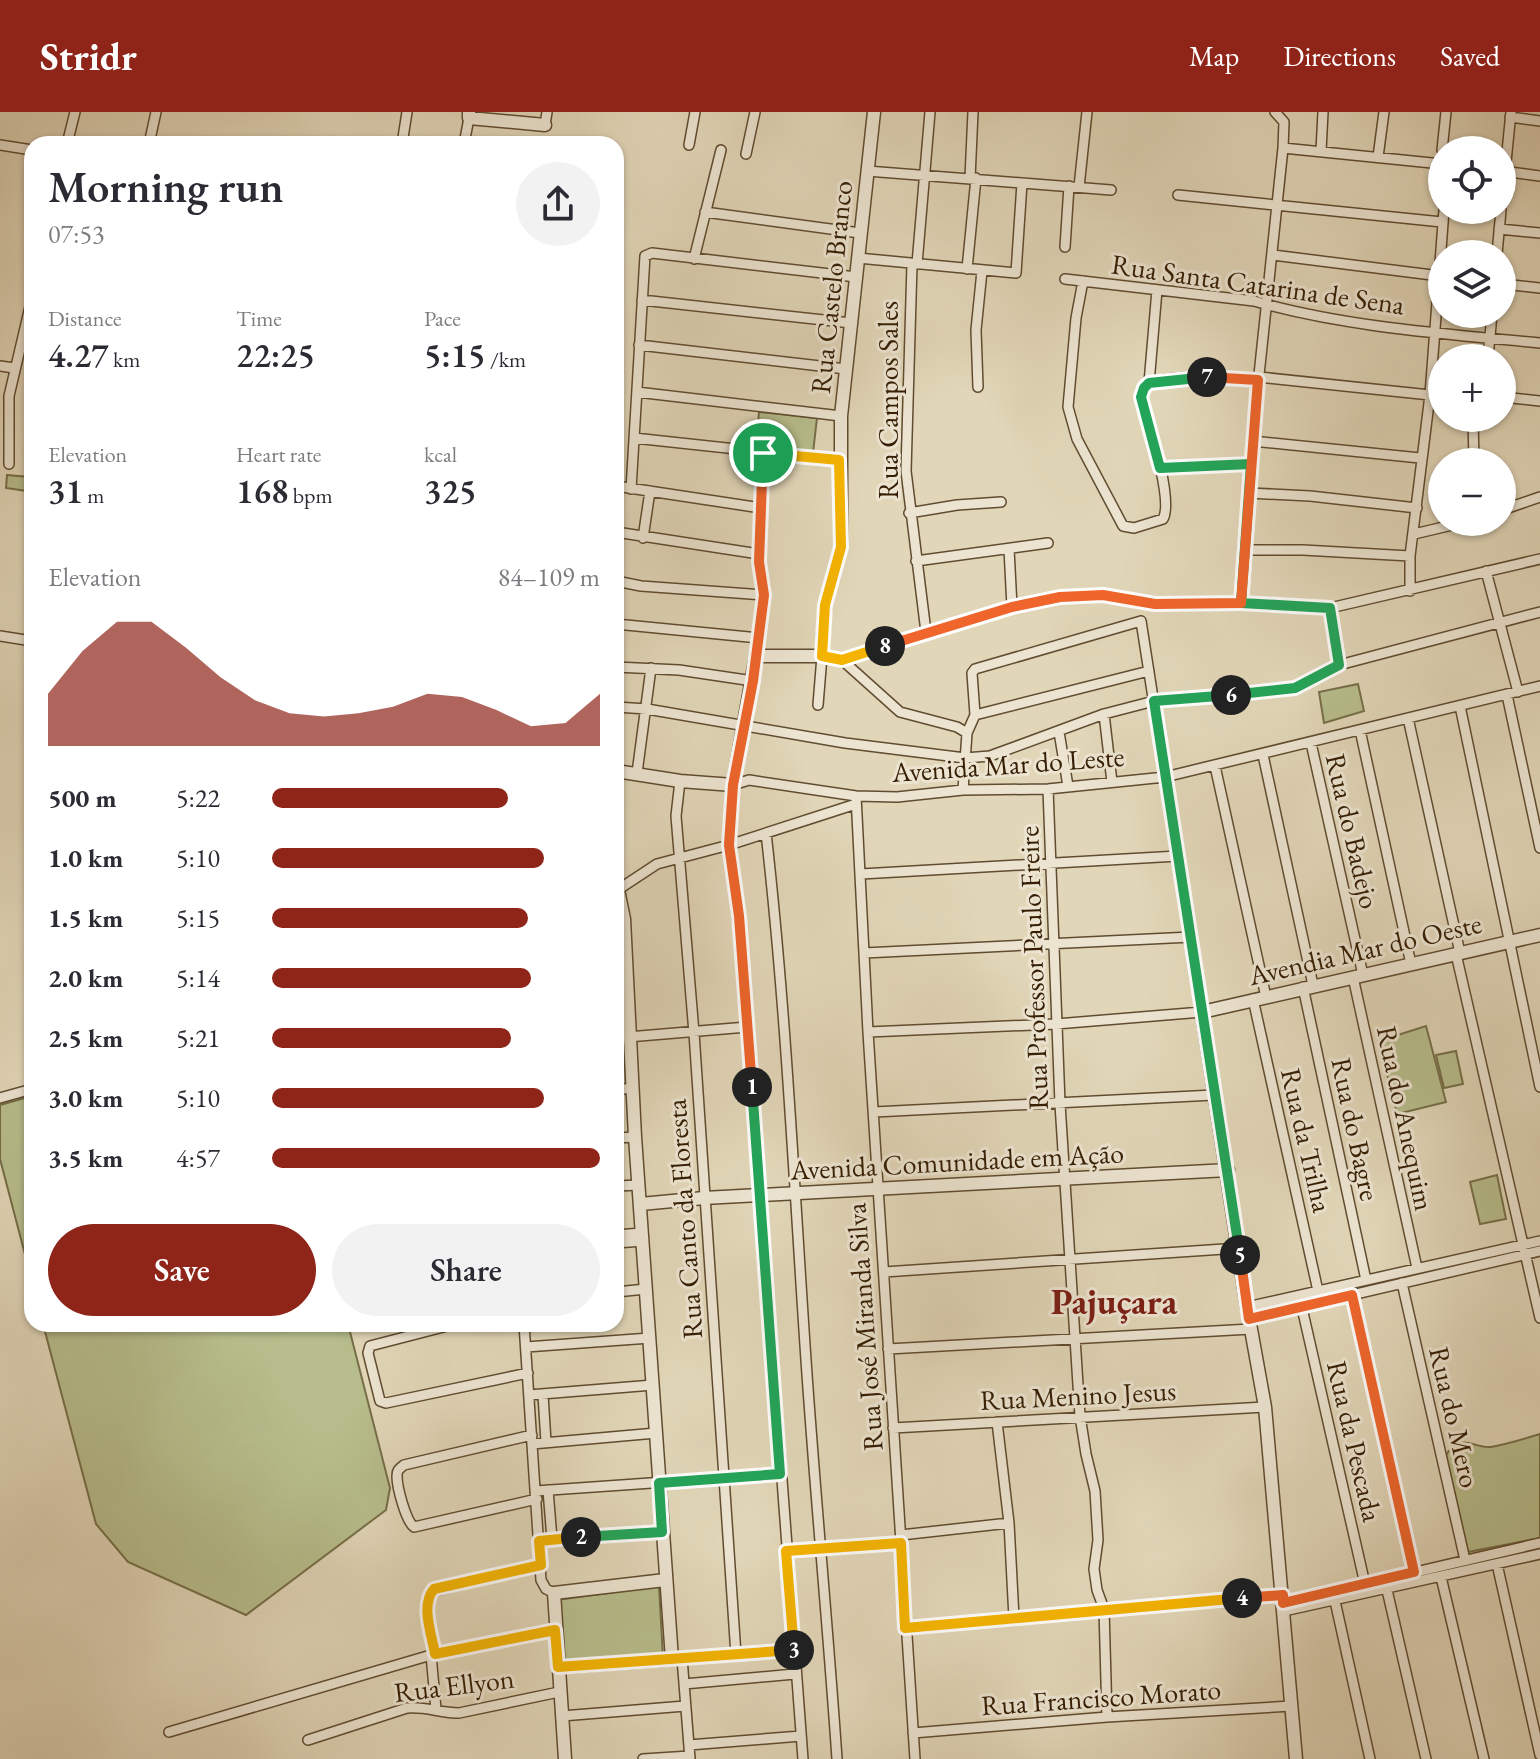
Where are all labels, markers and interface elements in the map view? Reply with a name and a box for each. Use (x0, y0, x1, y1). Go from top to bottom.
text: Stridr (40, 32, 137, 81)
text: Map (1189, 38, 1239, 74)
text: Directions (1283, 38, 1396, 74)
text: Saved (1440, 38, 1500, 74)
map controls (1428, 136, 1516, 536)
button: locate (1428, 136, 1516, 224)
text: Morning run (48, 158, 284, 215)
button: share (516, 162, 600, 246)
street label: Rua Castelo Branco (802, 179, 860, 395)
text: 07:53 (48, 217, 104, 251)
button: layers (1428, 240, 1516, 328)
street label: Rua Santa Catarina de Sena (1109, 246, 1408, 322)
street label: Rua Campos Sales (870, 301, 906, 499)
text: Distance (48, 304, 121, 333)
text: Time (236, 304, 282, 333)
text: Pace (424, 304, 461, 333)
text: 4.27 (48, 333, 109, 377)
text: 22:25 (236, 333, 315, 377)
text: 5:15 (424, 333, 486, 377)
button: + (1428, 344, 1516, 432)
text: km (109, 345, 140, 374)
text: /km (486, 345, 526, 374)
pin: 7 (1187, 357, 1227, 397)
text: 7 (1201, 362, 1213, 391)
pin (729, 419, 797, 487)
icon: arrive (741, 431, 785, 475)
text: Elevation (48, 440, 127, 469)
text: Heart rate (236, 440, 321, 469)
text: kcal (424, 440, 457, 469)
button: − (1428, 448, 1516, 536)
text: 31 (48, 469, 83, 513)
text: 168 (236, 469, 288, 513)
text: 325 (424, 469, 476, 513)
text: m (83, 481, 104, 510)
text: bpm (288, 481, 333, 510)
text: Elevation (48, 560, 142, 594)
text: 84–109 m (498, 560, 600, 594)
pin: 8 (865, 626, 905, 666)
text: 8 (879, 631, 891, 660)
pin: 6 (1211, 675, 1251, 715)
text: 6 (1225, 680, 1237, 709)
street label: Avenida Mar do Leste (890, 738, 1126, 790)
street label: Rua do Badejo (1318, 750, 1388, 912)
text: 500 m (48, 781, 116, 815)
text: 5:22 (176, 781, 220, 815)
street label: Rua Professor Paulo Freire (1010, 825, 1056, 1111)
text: 1.0 km (48, 841, 123, 875)
text: 5:10 (176, 841, 220, 875)
text: 1.5 km (48, 901, 123, 935)
text: 5:15 (176, 901, 220, 935)
street label: Avendia Mar do Oeste (1244, 905, 1485, 994)
text: 2.0 km (48, 961, 123, 995)
text: 5:14 (176, 961, 220, 995)
text: 2.5 km (48, 1021, 123, 1055)
text: 5:21 (176, 1021, 220, 1055)
street label: Rua do Anequim (1369, 1022, 1443, 1214)
street label: Rua do Bagre (1323, 1054, 1389, 1204)
street label: Rua da Trilha (1273, 1064, 1341, 1216)
pin: 1 (732, 1067, 772, 1107)
text: 1 (746, 1072, 758, 1101)
text: 3.0 km (48, 1081, 123, 1115)
text: 5:10 (176, 1081, 220, 1115)
street label: Rua Canto da Floresta (658, 1097, 710, 1340)
street label: Avenida Comunidade em Ação (788, 1134, 1125, 1188)
text: 3.5 km (48, 1141, 123, 1175)
text: 4:57 (176, 1141, 220, 1175)
street label: Rua José Miranda Silva (837, 1201, 891, 1452)
button: Save (48, 1224, 316, 1316)
button: Share (332, 1224, 600, 1316)
pin: 5 (1220, 1235, 1260, 1275)
text: 5 (1234, 1240, 1246, 1269)
district label: Pajuçara (1051, 1278, 1178, 1325)
street label: Rua do Mero (1421, 1343, 1489, 1491)
street label: Rua da Pescada (1319, 1357, 1391, 1526)
street label: Rua Menino Jesus (979, 1372, 1177, 1418)
pin: 2 (561, 1517, 601, 1557)
text: 2 (575, 1522, 587, 1551)
pin: 4 (1222, 1578, 1262, 1618)
text: 4 (1236, 1583, 1248, 1612)
pin: 3 (774, 1630, 814, 1670)
text: 3 (788, 1635, 800, 1664)
street label: Rua Ellyon (392, 1660, 516, 1710)
street label: Rua Francisco Morato (980, 1671, 1222, 1723)

